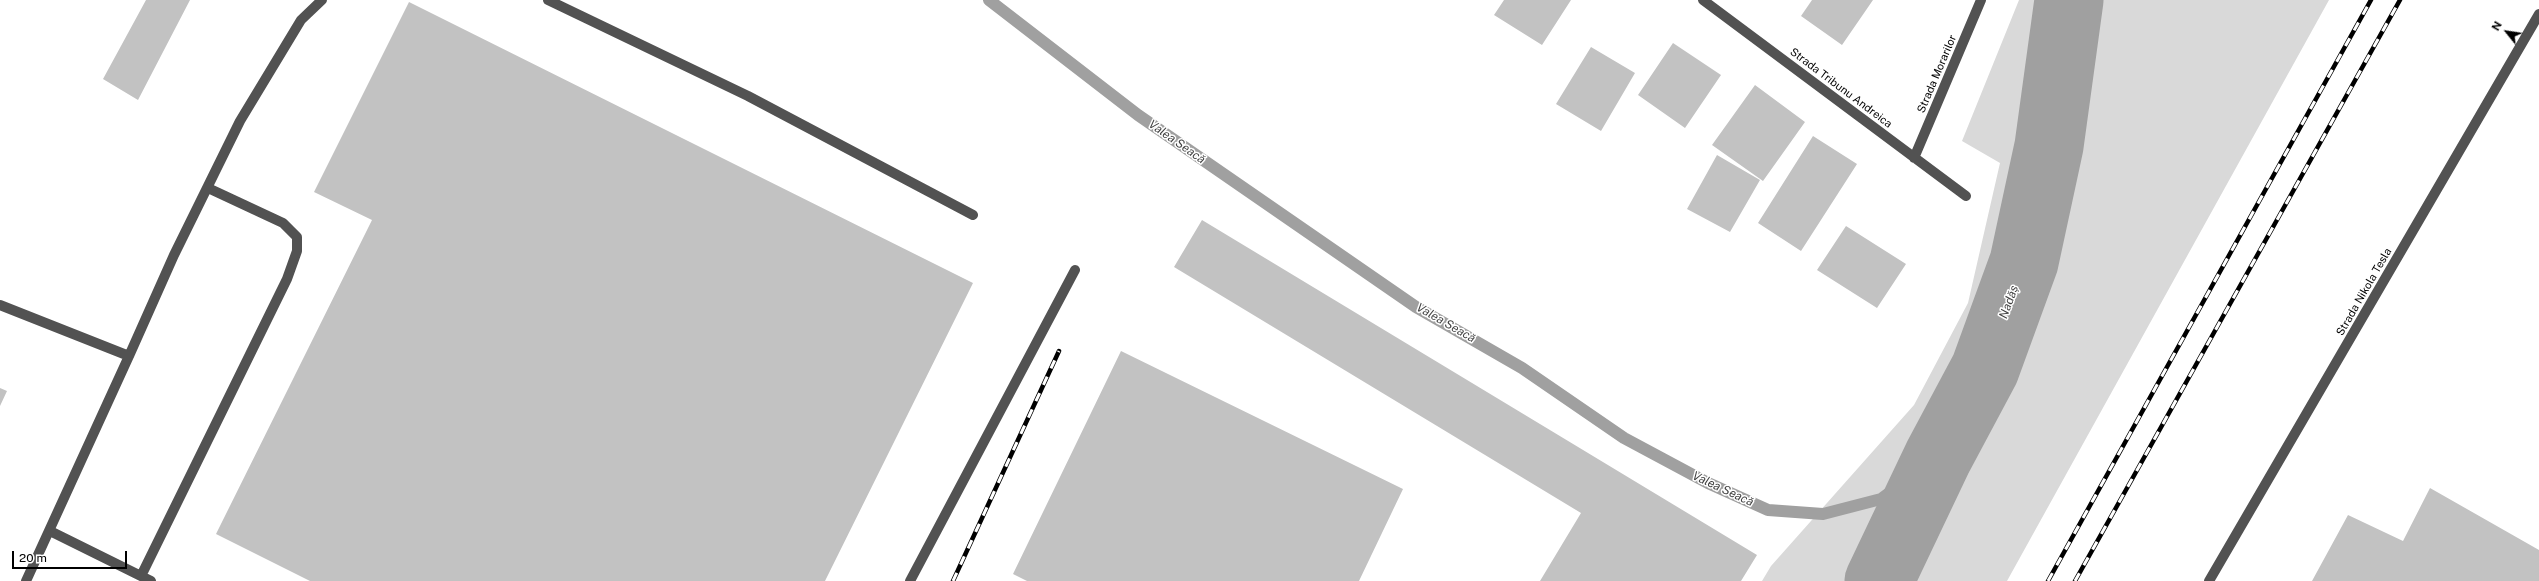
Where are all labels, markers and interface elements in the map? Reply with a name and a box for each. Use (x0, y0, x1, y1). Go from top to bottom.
north arrow (2487, 12, 2527, 52)
text: N (2489, 19, 2504, 33)
street label: Strada Morarilor (1915, 33, 1959, 115)
street label: Strada Tribunu Andreica (1787, 45, 1895, 131)
water label: Valea Seacă (1146, 117, 1208, 167)
street label: Strada Nikola Tesla (2334, 246, 2394, 338)
water label: Nadăș (1996, 283, 2022, 321)
water label: Valea Seacă (1414, 300, 1478, 346)
water label: Valea Seacă (1690, 469, 1756, 509)
scale bar (14, 543, 129, 569)
text: 20 m (19, 551, 47, 565)

